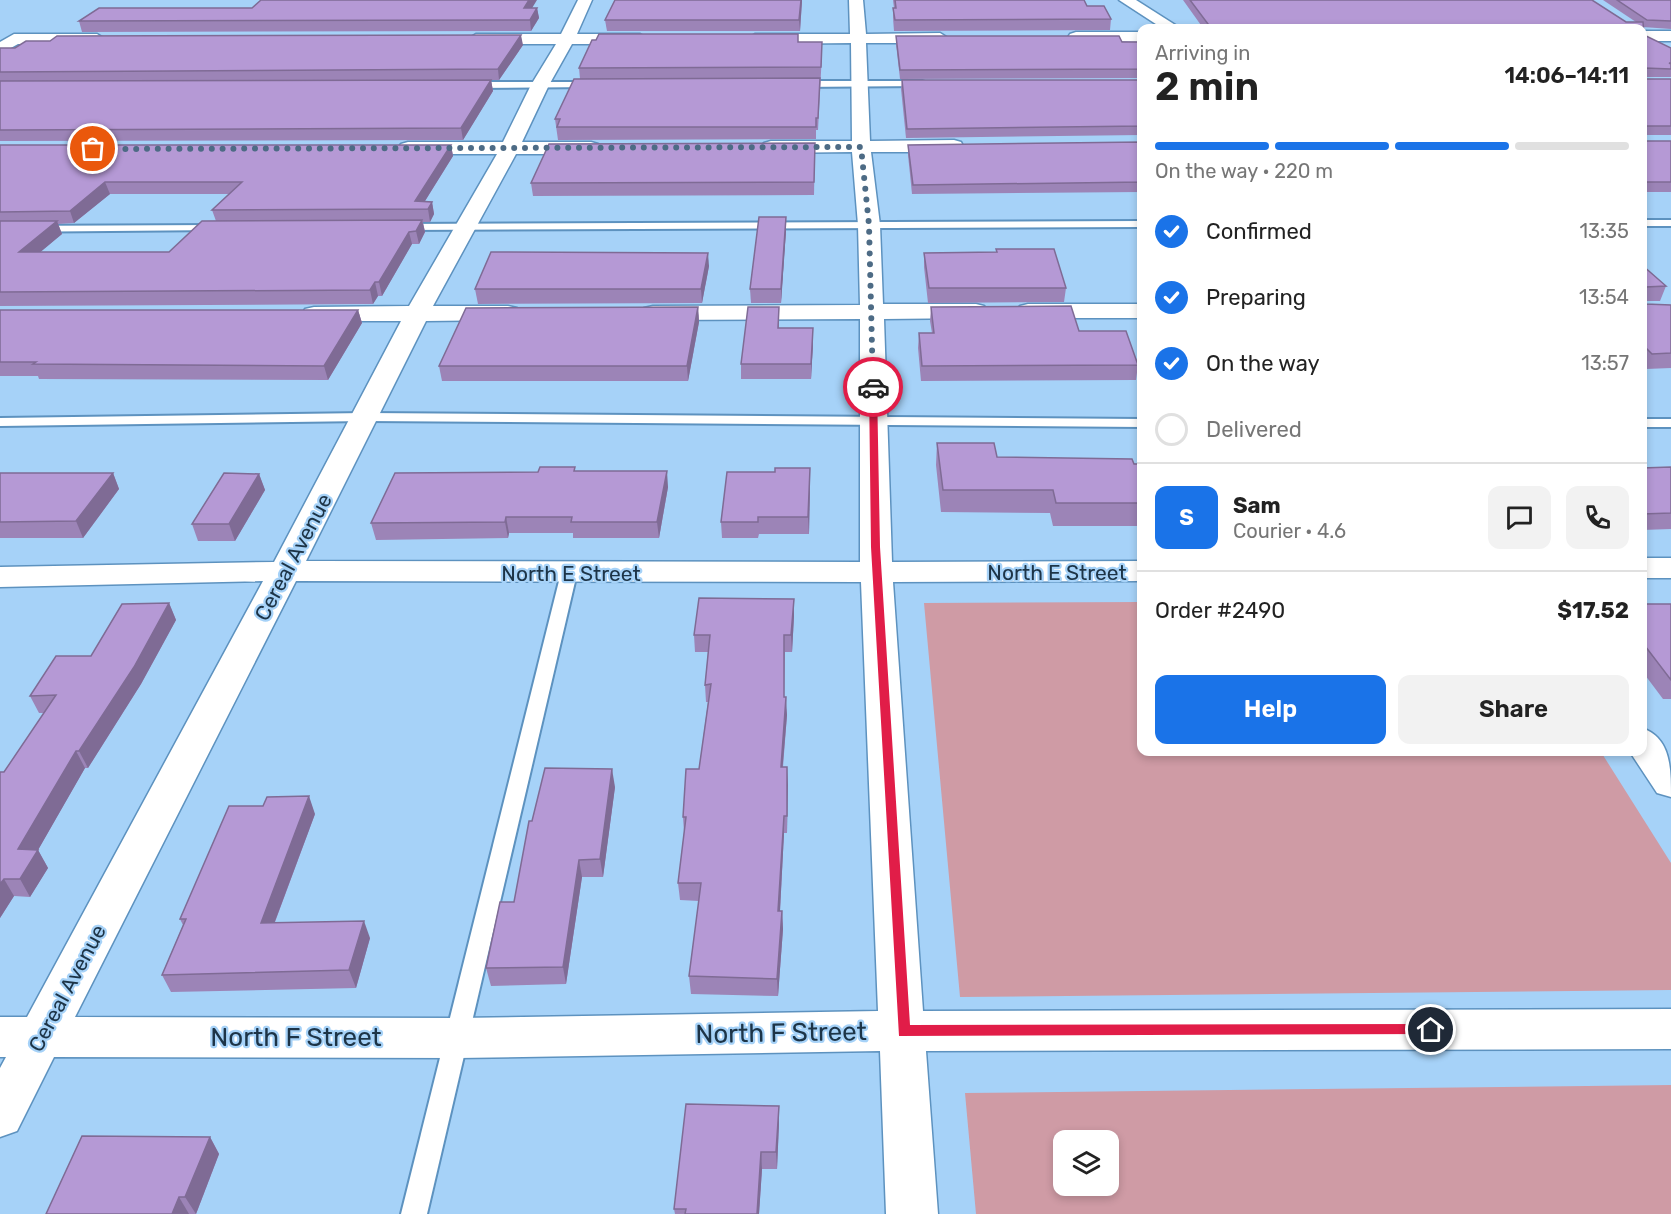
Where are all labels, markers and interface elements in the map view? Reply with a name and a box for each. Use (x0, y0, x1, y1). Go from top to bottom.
text: Arriving in (1155, 41, 1250, 65)
text: 14:06–14:11 (1504, 62, 1629, 89)
text: 2 min (1155, 64, 1259, 110)
pin (67, 123, 118, 174)
icon: bag (76, 132, 109, 165)
text: On the way · 220 m (1155, 159, 1333, 183)
icon: check (1155, 215, 1188, 248)
text: Confirmed (1206, 218, 1312, 245)
text: 13:35 (1579, 219, 1629, 243)
icon: check (1155, 281, 1188, 314)
text: Preparing (1206, 284, 1306, 311)
text: 13:54 (1579, 285, 1629, 309)
icon: check (1155, 347, 1188, 380)
text: On the way (1206, 350, 1320, 377)
text: 13:57 (1581, 351, 1629, 375)
courier (843, 357, 903, 417)
icon: car (857, 371, 890, 404)
text: Delivered (1206, 416, 1302, 443)
button: chat (1488, 486, 1551, 549)
button: phone (1566, 486, 1629, 549)
street label: Cereal Avenue (249, 489, 337, 625)
text: Sam (1233, 492, 1281, 519)
text: S (1179, 504, 1194, 531)
text: Courier · 4.6 (1233, 519, 1346, 543)
street label: North E Street (987, 560, 1127, 585)
street label: North E Street (501, 561, 641, 586)
text: Order #2490 (1155, 597, 1285, 624)
text: $17.52 (1557, 597, 1629, 624)
button: Help (1155, 675, 1386, 744)
button: Share (1398, 675, 1629, 744)
street label: Cereal Avenue (23, 920, 111, 1056)
pin (1405, 1004, 1456, 1055)
icon: home (1414, 1013, 1447, 1046)
street label: North F Street (695, 1016, 867, 1050)
street label: North F Street (210, 1022, 382, 1053)
map controls (1053, 1130, 1119, 1196)
button: layers (1053, 1130, 1119, 1196)

